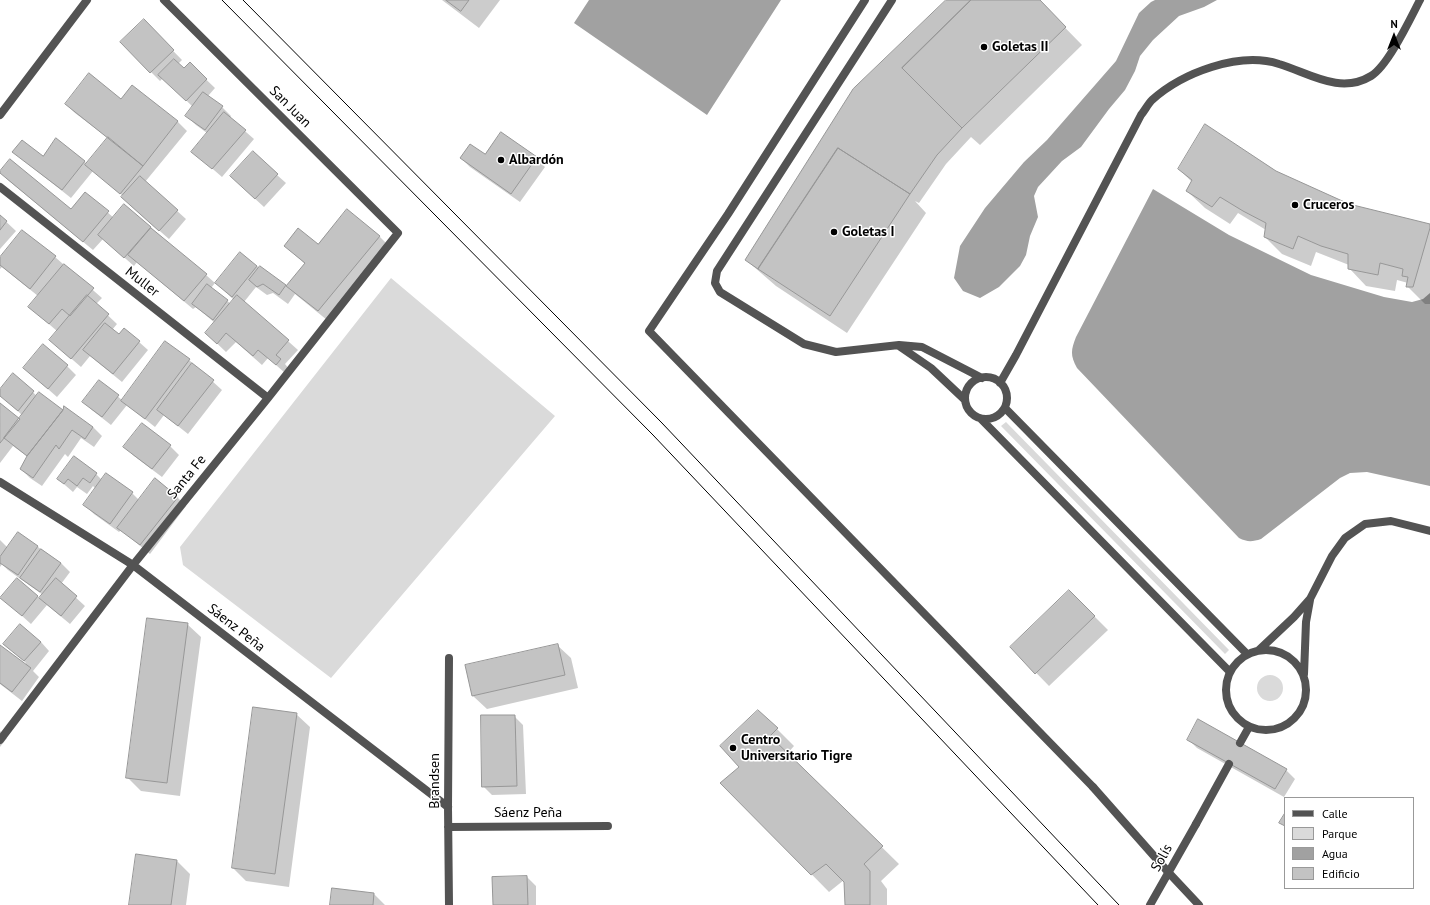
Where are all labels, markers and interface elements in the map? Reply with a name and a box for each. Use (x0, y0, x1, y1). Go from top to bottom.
north arrow (1374, 16, 1414, 56)
text: N (1390, 17, 1398, 31)
place label: Goletas II (992, 39, 1049, 55)
marker: Goletas II (979, 42, 989, 52)
street label: San Juan (266, 83, 314, 131)
place label: Albardón (509, 152, 564, 168)
marker: Albardón (496, 155, 506, 165)
place label: Cruceros (1303, 197, 1354, 213)
marker: Cruceros (1290, 200, 1300, 210)
place label: Goletas I (842, 224, 895, 240)
marker: Goletas I (829, 227, 839, 237)
street label: Muller (122, 263, 162, 301)
street label: Santa Fe (164, 452, 210, 502)
street label: Sáenz Peña (204, 600, 268, 656)
place label: Centro Universitario Tigre (741, 732, 852, 764)
marker: Centro Universitario Tigre (728, 743, 738, 753)
street label: Brandsen (427, 753, 443, 809)
legend (1284, 797, 1414, 889)
street label: Sáenz Peña (494, 805, 562, 821)
text: Calle (1322, 806, 1348, 821)
text: Parque (1322, 826, 1357, 841)
street label: Solís (1148, 841, 1176, 875)
text: Agua (1322, 846, 1348, 861)
text: Edificio (1322, 866, 1360, 881)

